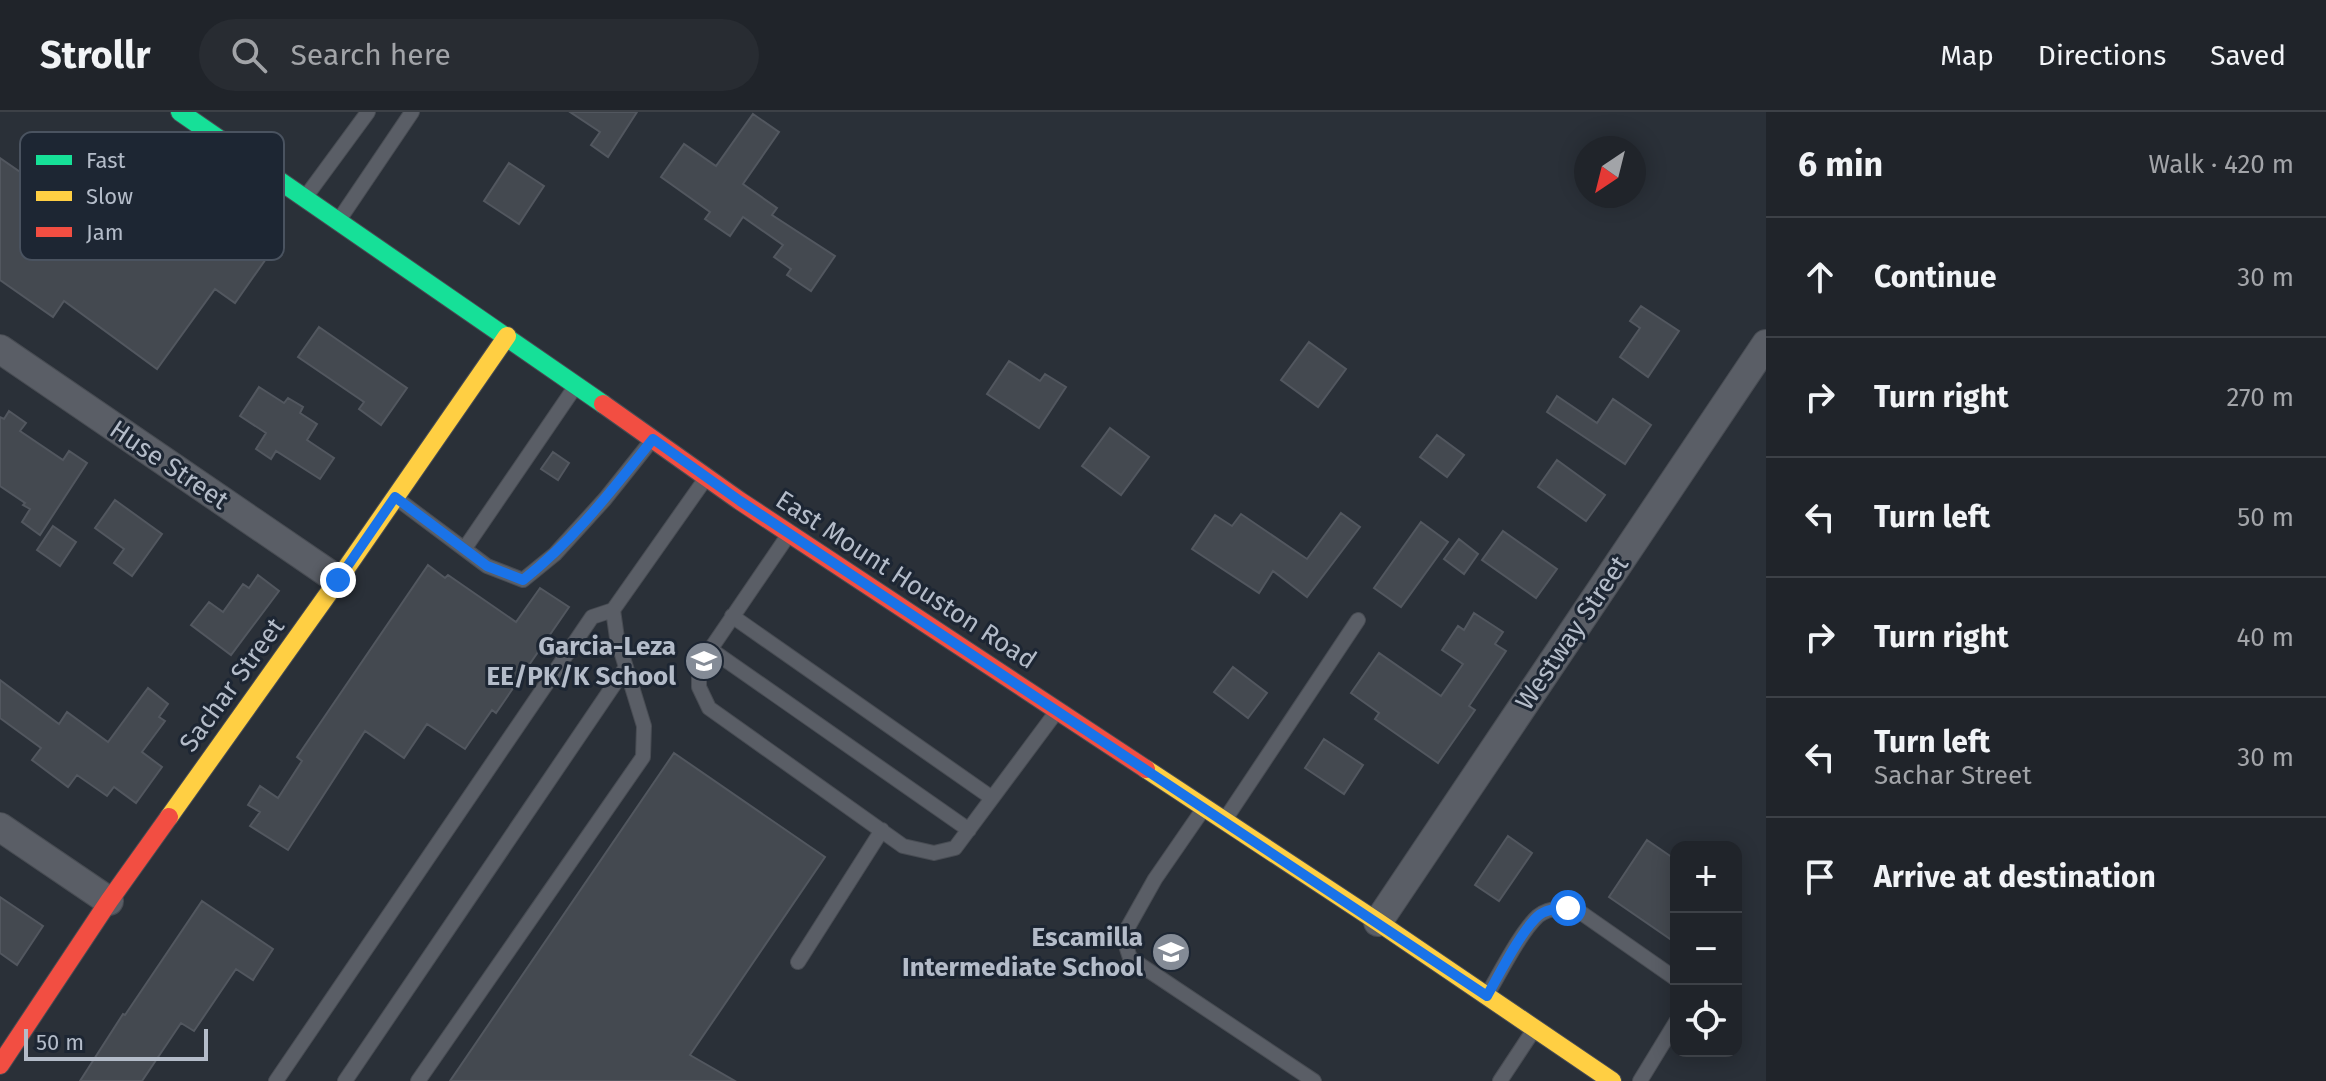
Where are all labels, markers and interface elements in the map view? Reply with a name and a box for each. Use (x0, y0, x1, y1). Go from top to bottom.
search box (199, 19, 759, 91)
text: Strollr (40, 32, 151, 78)
icon: search (227, 33, 271, 77)
text: Search here (291, 37, 451, 73)
text: Map (1940, 39, 1994, 72)
text: Directions (2038, 39, 2166, 72)
text: Saved (2210, 39, 2286, 72)
legend (20, 132, 284, 260)
north arrow (1574, 136, 1646, 208)
text: 6 min (1798, 144, 1883, 185)
text: Fast (86, 147, 126, 174)
text: Walk · 420 m (2149, 149, 2294, 180)
text: Slow (86, 183, 133, 210)
text: Jam (86, 219, 124, 246)
icon: ahead (1798, 255, 1842, 299)
text: Continue (1874, 259, 1997, 295)
text: 30 m (2237, 262, 2294, 293)
icon: right (1798, 375, 1842, 419)
text: Turn right (1874, 379, 2009, 415)
text: 270 m (2226, 382, 2294, 413)
street label: Huse Street (104, 414, 235, 516)
street label: East Mount Houston Road (770, 484, 1042, 676)
icon: left (1798, 495, 1842, 539)
text: Turn left (1874, 499, 1990, 535)
text: 50 m (2237, 502, 2294, 533)
street label: Westway Street (1509, 550, 1635, 716)
route end (320, 562, 356, 598)
street label: Sachar Street (173, 612, 291, 758)
icon: right (1798, 615, 1842, 659)
text: Turn right (1874, 619, 2009, 655)
text: 40 m (2236, 622, 2294, 653)
place label: Garcia-Leza EE/PK/K School (487, 631, 676, 692)
school or university icon: Garcia-Leza EE/PK/K School (683, 640, 725, 682)
text: Turn left (1874, 724, 1990, 760)
icon: left (1798, 735, 1842, 779)
text: 30 m (2237, 742, 2294, 773)
text: Sachar Street (1874, 760, 2032, 791)
map controls (1670, 841, 1742, 1057)
button: + (1670, 841, 1742, 913)
icon: arrive (1798, 855, 1842, 899)
text: Arrive at destination (1874, 859, 2156, 895)
route start (1550, 890, 1586, 926)
button: − (1670, 913, 1742, 985)
place label: Escamilla Intermediate School (902, 922, 1143, 983)
school or university icon: Escamilla Intermediate School (1150, 931, 1192, 973)
button: locate (1670, 985, 1742, 1057)
scale bar (24, 1025, 208, 1061)
text: 50 m (36, 1029, 84, 1056)

